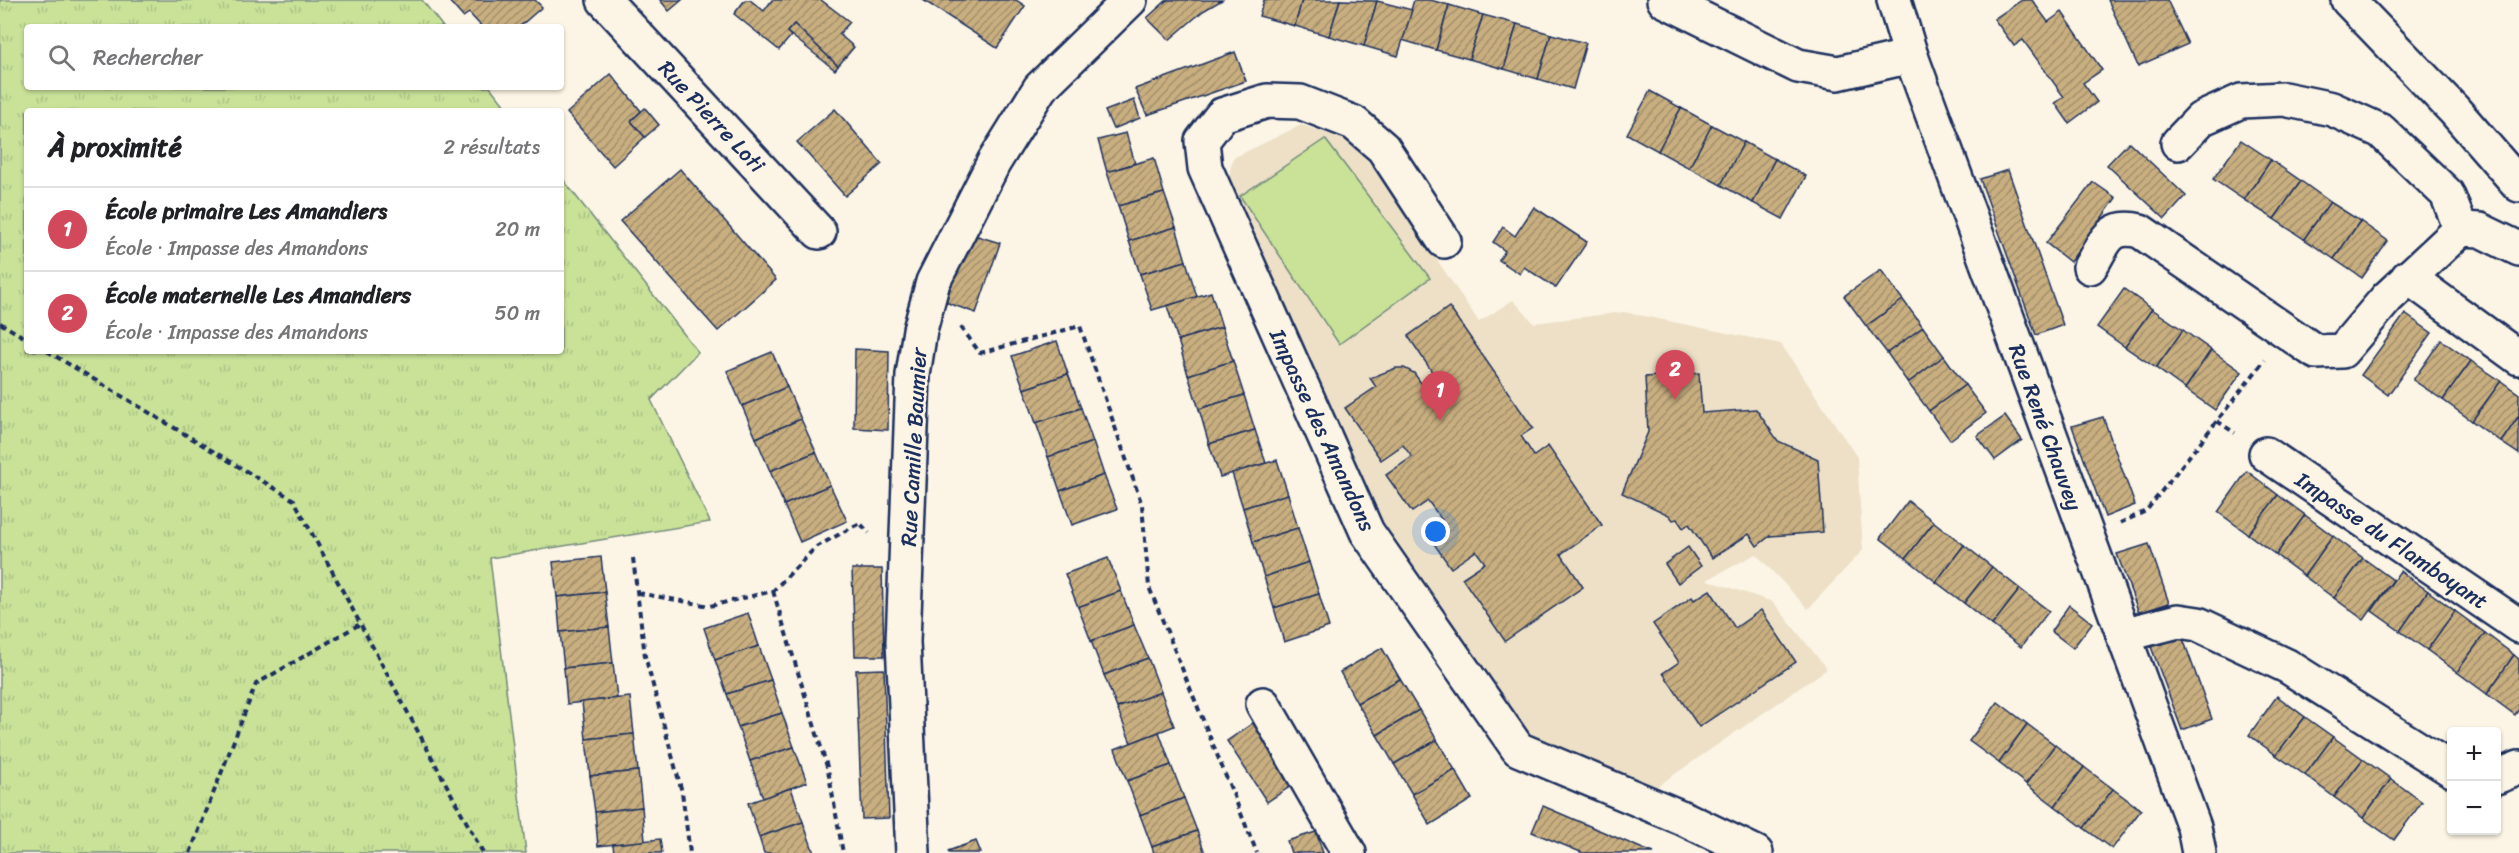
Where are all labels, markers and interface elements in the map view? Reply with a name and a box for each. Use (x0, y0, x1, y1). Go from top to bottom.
search box (24, 24, 564, 90)
text: Rechercher (93, 38, 203, 77)
icon: search (45, 41, 78, 74)
street label: Rue Pierre Loti (648, 51, 775, 183)
text: À proximité (48, 124, 182, 170)
text: 2 résultats (443, 130, 540, 165)
text: École primaire Les Amandiers (105, 192, 387, 231)
text: 1 (63, 212, 72, 247)
text: 20 m (495, 212, 540, 247)
text: École · Impasse des Amandons (105, 231, 368, 266)
text: École maternelle Les Amandiers (105, 276, 411, 315)
text: 2 (62, 296, 73, 331)
text: 50 m (495, 296, 540, 331)
text: École · Impasse des Amandons (105, 315, 368, 350)
street label: Impasse des Amandons (1258, 321, 1387, 539)
street label: Rue René Chauvey (1997, 338, 2094, 517)
street label: Rue Camille Baumier (889, 345, 938, 547)
pin: 2 (1656, 350, 1694, 400)
pin: 1 (1420, 372, 1460, 421)
street label: Impasse du Flamboyant (2286, 460, 2497, 620)
your location (1421, 517, 1450, 546)
map controls (2447, 727, 2501, 835)
button: + (2447, 727, 2501, 781)
button: − (2447, 781, 2501, 835)

